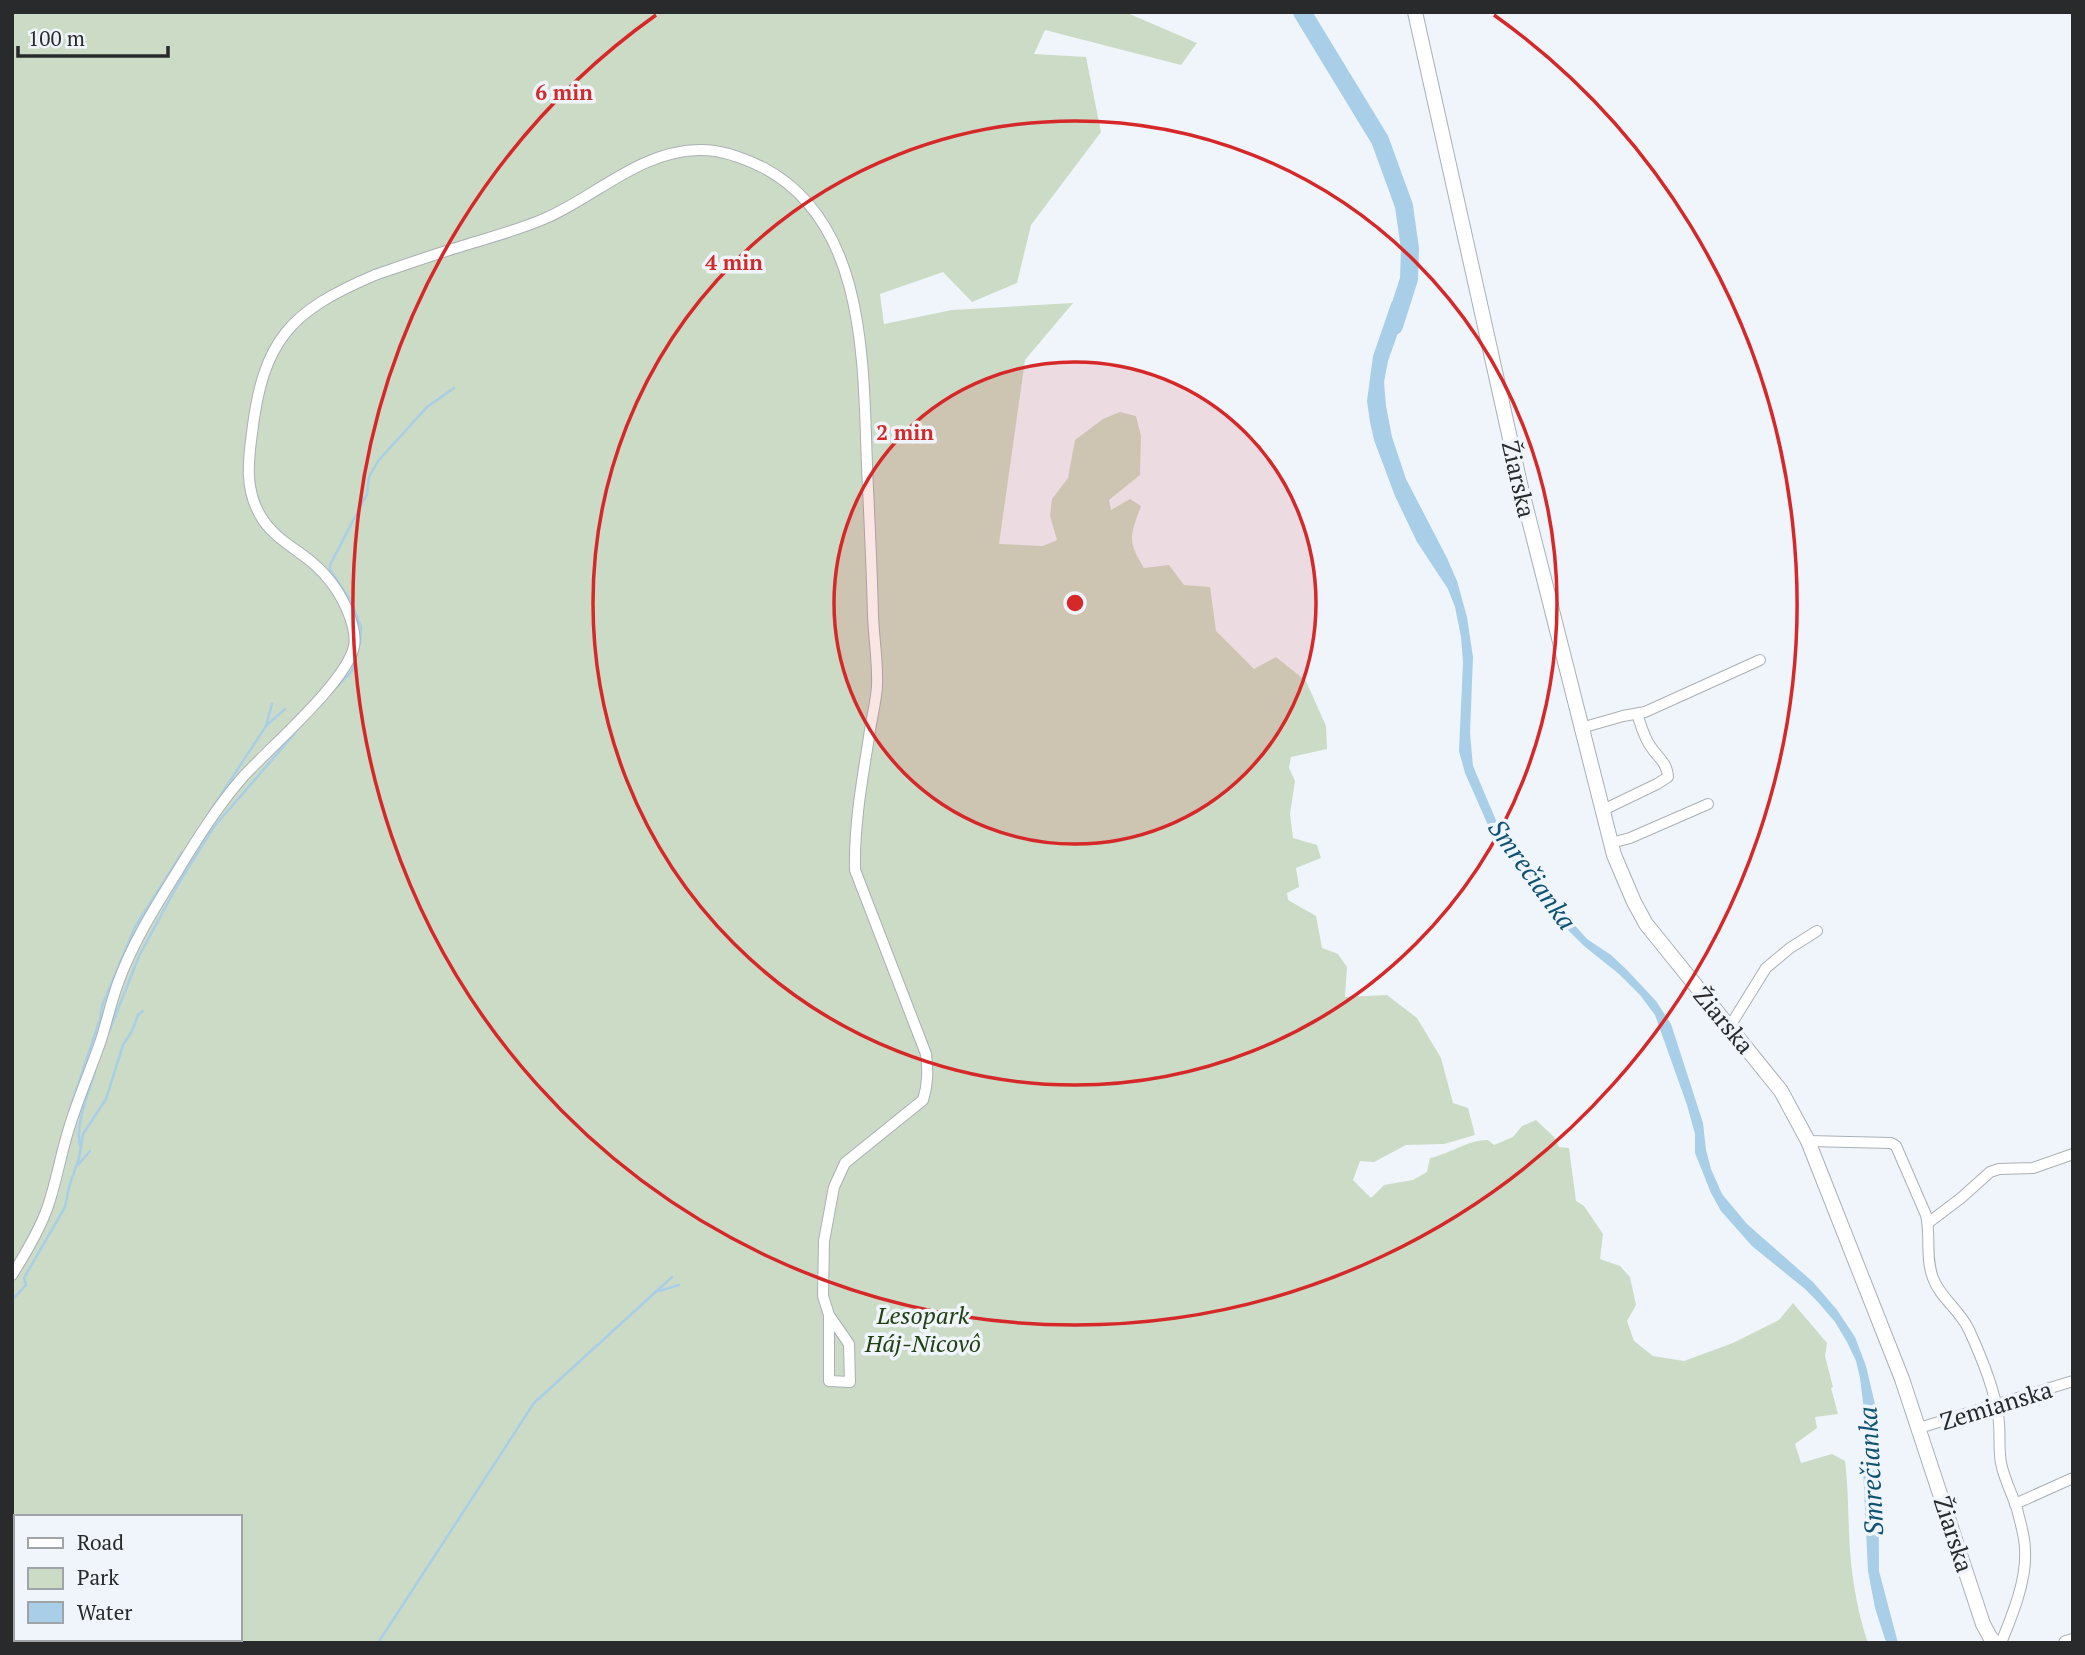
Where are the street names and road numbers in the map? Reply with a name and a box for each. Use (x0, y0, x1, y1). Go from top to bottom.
street label: Žiarska (1495, 437, 1543, 521)
street label: Žiarska (1687, 980, 1761, 1060)
street label: Zemianska (1936, 1373, 2056, 1437)
street label: Žiarska (1927, 1492, 1981, 1576)

